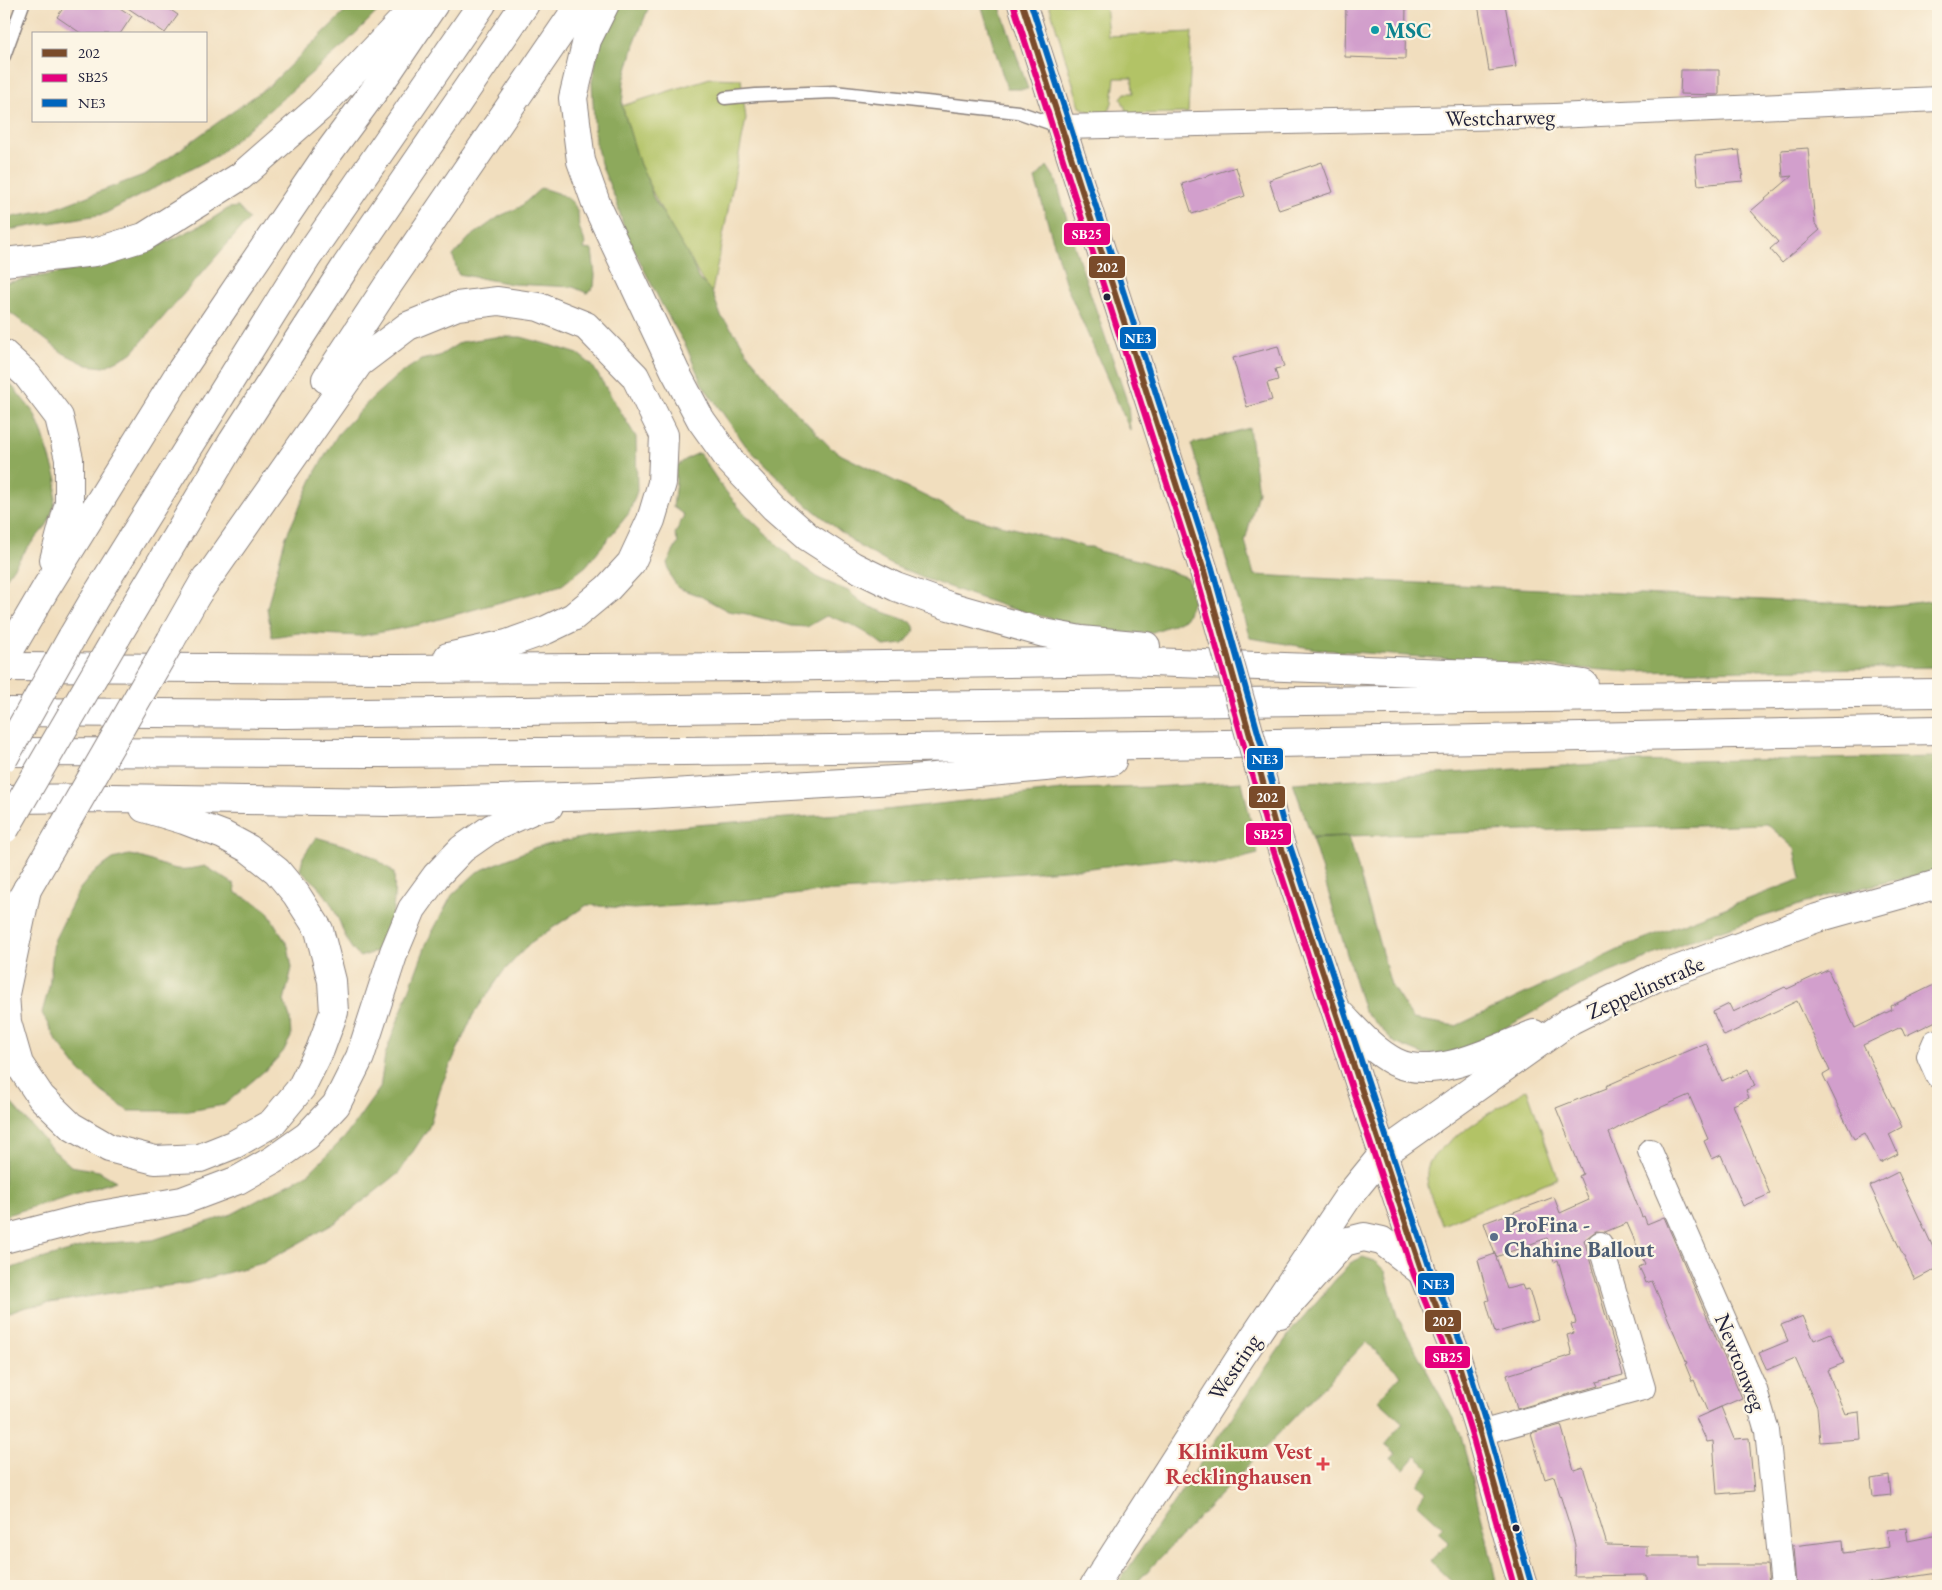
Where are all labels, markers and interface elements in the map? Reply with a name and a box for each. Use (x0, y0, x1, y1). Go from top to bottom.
place label: MSC (1385, 16, 1432, 45)
marker: MSC (1369, 24, 1381, 36)
legend (32, 32, 208, 122)
text: 202 (78, 43, 100, 62)
text: SB25 (78, 67, 108, 86)
text: NE3 (78, 93, 106, 112)
street label: Westcharweg (1445, 102, 1555, 133)
line badge: SB25 (1063, 222, 1111, 246)
text: SB25 (1072, 225, 1102, 243)
line badge: 202 (1088, 255, 1126, 279)
text: 202 (1096, 258, 1119, 276)
unlabelled marker (1102, 292, 1112, 302)
line badge: NE3 (1119, 326, 1157, 350)
text: NE3 (1125, 329, 1151, 347)
line badge: NE3 (1246, 747, 1284, 771)
text: NE3 (1252, 750, 1278, 768)
line badge: 202 (1248, 785, 1286, 809)
text: 202 (1256, 788, 1279, 806)
line badge: SB25 (1245, 822, 1292, 846)
text: SB25 (1254, 825, 1284, 843)
street label: Zeppelinstraße (1582, 949, 1709, 1026)
place label: ProFina - Chahine Ballout (1504, 1210, 1655, 1264)
marker: ProFina - Chahine Ballout (1488, 1231, 1500, 1243)
line badge: NE3 (1417, 1272, 1455, 1296)
text: NE3 (1423, 1275, 1449, 1293)
line badge: 202 (1424, 1309, 1462, 1333)
street label: Newtonweg (1708, 1309, 1773, 1416)
text: 202 (1432, 1312, 1455, 1330)
street label: Westring (1202, 1328, 1267, 1406)
line badge: SB25 (1424, 1345, 1471, 1369)
text: SB25 (1433, 1348, 1463, 1366)
place label: Klinikum Vest Recklinghausen (1165, 1437, 1313, 1491)
marker: Klinikum Vest Recklinghausen (1316, 1457, 1330, 1471)
unlabelled marker (1511, 1523, 1521, 1533)

